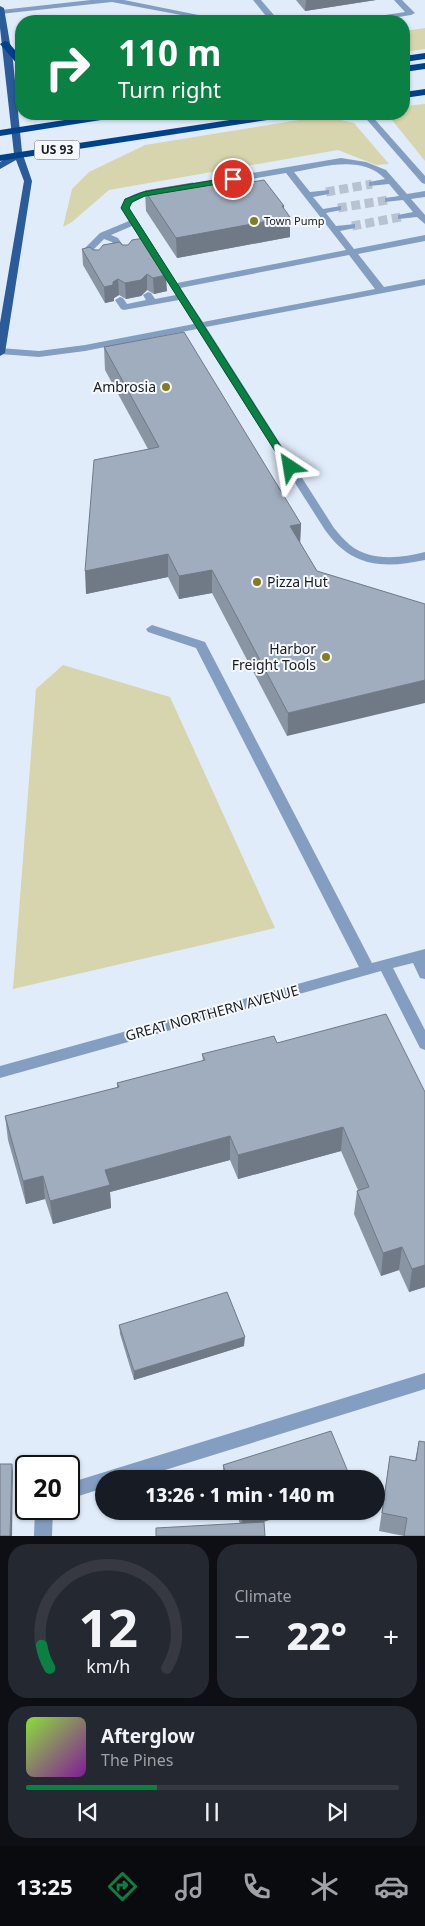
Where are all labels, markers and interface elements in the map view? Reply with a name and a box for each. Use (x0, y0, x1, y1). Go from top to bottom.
text: 110 m (118, 29, 221, 76)
icon: right (35, 35, 100, 100)
text: Turn right (118, 74, 221, 104)
road number: US 93 (34, 140, 80, 160)
pin (212, 158, 254, 200)
icon: arrive (219, 165, 247, 193)
place label: Town Pump (264, 213, 325, 228)
marker: Town Pump (248, 215, 260, 227)
place label: Ambrosia (93, 377, 156, 396)
marker: Ambrosia (160, 381, 172, 393)
position arrow (263, 440, 315, 492)
place label: Pizza Hut (267, 572, 328, 591)
marker: Pizza Hut (251, 576, 263, 588)
place label: Harbor Freight Tools (232, 639, 316, 674)
marker: Harbor Freight Tools (320, 651, 332, 663)
street label: GREAT NORTHERN AVENUE (123, 980, 301, 1045)
speed limit sign: 20 (15, 1455, 80, 1520)
text: 13:26 · 1 min · 140 m (145, 1482, 335, 1508)
text: Climate (235, 1585, 292, 1607)
text: 12 (79, 1591, 138, 1662)
text: 22° (287, 1609, 347, 1661)
text: − (235, 1617, 251, 1655)
text: + (383, 1617, 399, 1655)
text: km/h (86, 1654, 130, 1678)
text: Afterglow (101, 1723, 195, 1749)
text: The Pines (101, 1749, 173, 1771)
icon: previous (74, 1798, 102, 1826)
icon: pause (198, 1798, 226, 1826)
icon: next (323, 1798, 351, 1826)
icon: directions (105, 1869, 140, 1904)
icon: music (172, 1869, 207, 1904)
icon: phone (239, 1869, 274, 1904)
icon: climate (307, 1869, 342, 1904)
icon: car (374, 1869, 409, 1904)
text: 13:25 (16, 1871, 73, 1901)

